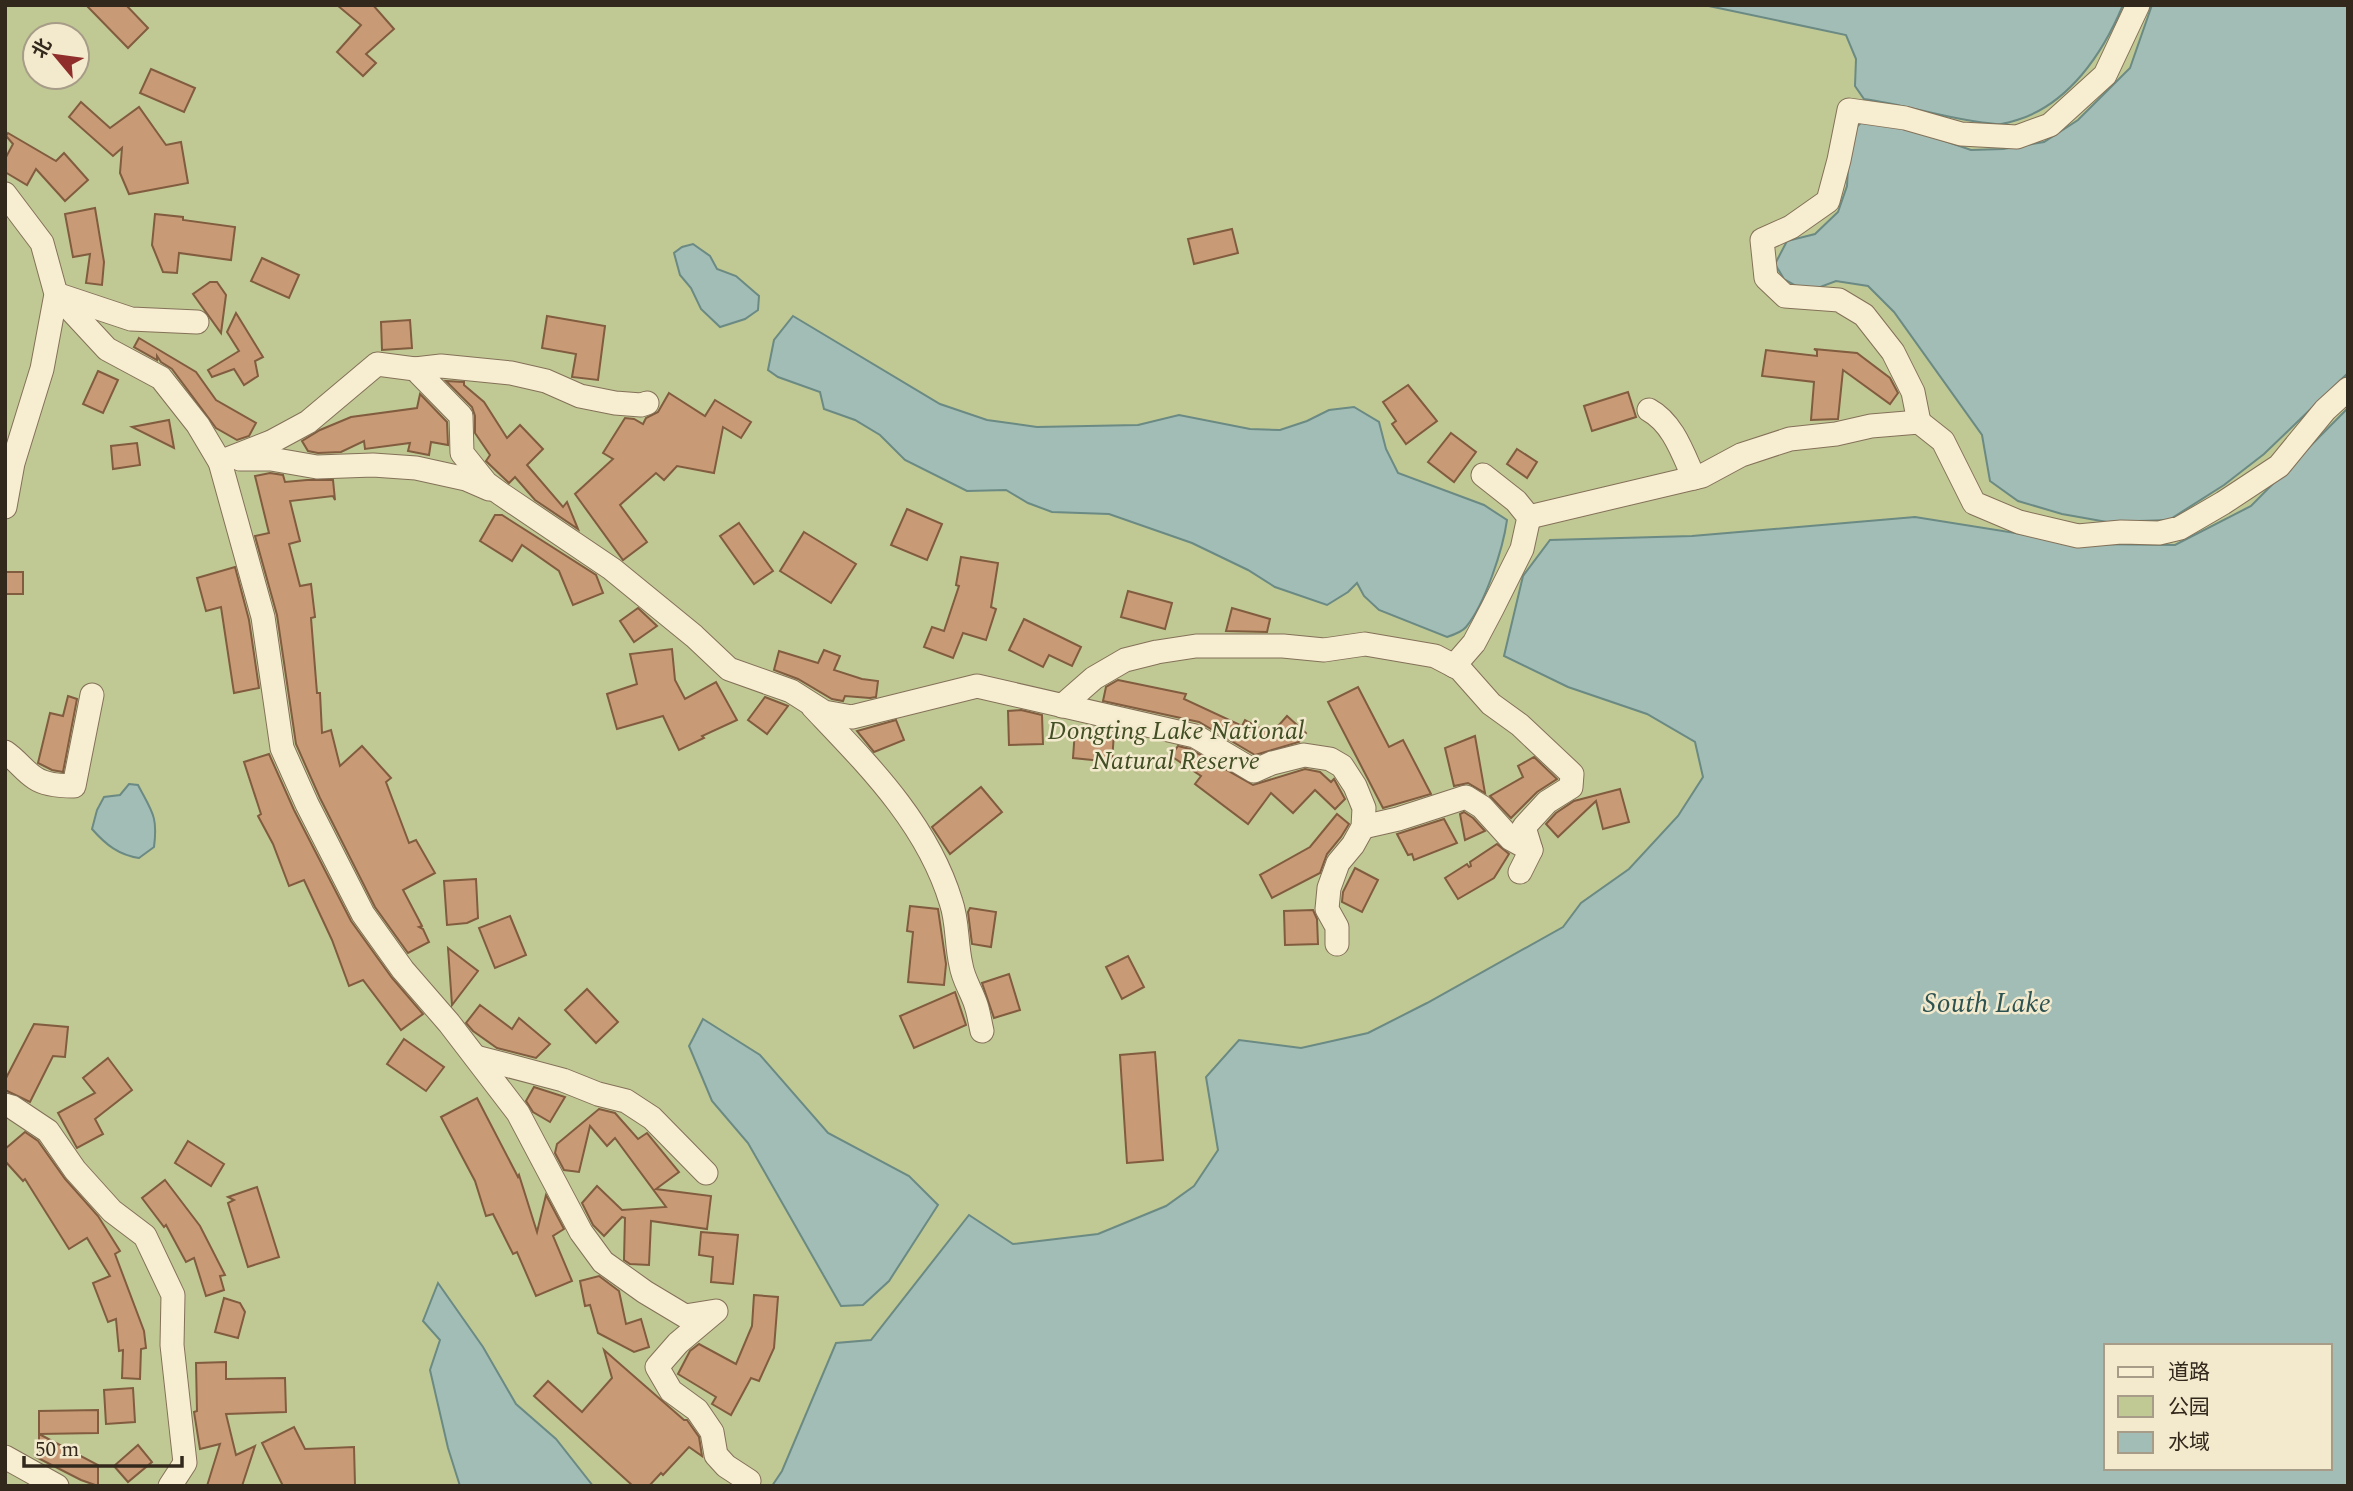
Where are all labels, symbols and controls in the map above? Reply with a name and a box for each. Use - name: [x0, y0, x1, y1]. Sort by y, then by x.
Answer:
- north arrow: [21, 21, 91, 91]
- text: 北: [25, 33, 60, 64]
- park label: Dongting Lake National Natural Reserve: [1047, 711, 1305, 781]
- water label: South Lake: [1923, 982, 2051, 1025]
- legend: [2104, 1344, 2332, 1470]
- text: 道路: [2168, 1357, 2210, 1389]
- text: 公园: [2168, 1392, 2210, 1424]
- scale bar: [24, 1424, 182, 1468]
- text: 水域: [2168, 1427, 2210, 1459]
- text: 50 m: [35, 1434, 79, 1466]

